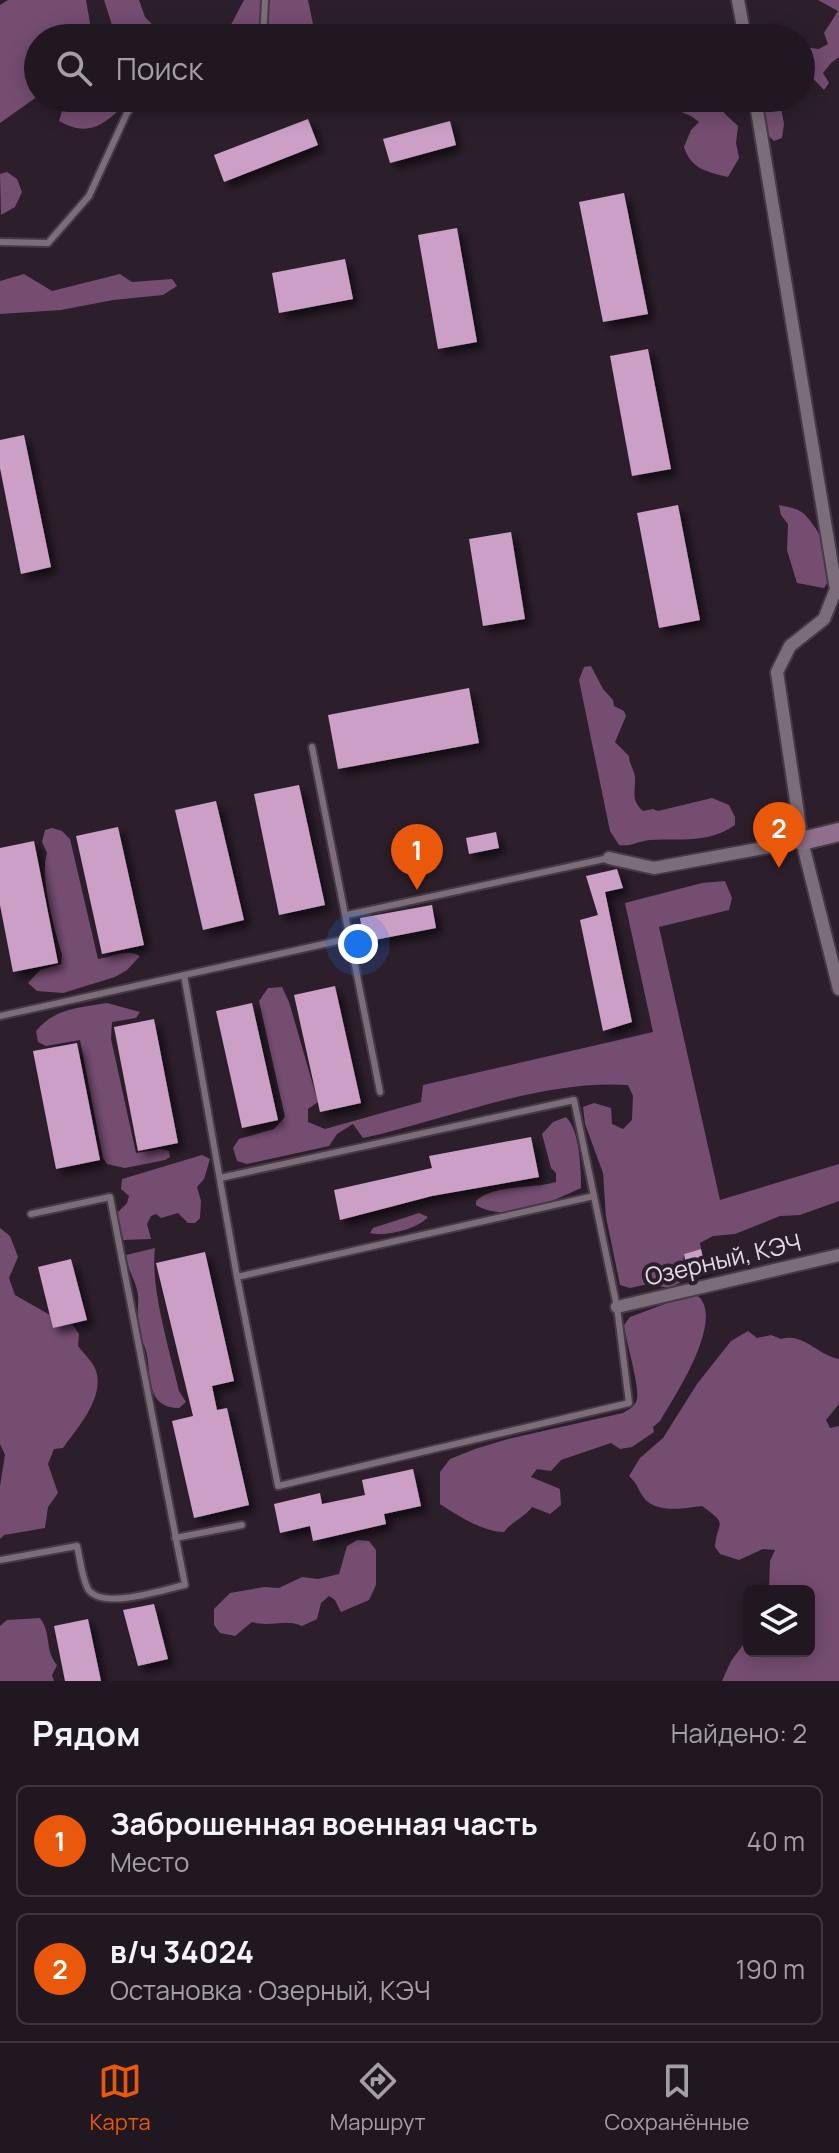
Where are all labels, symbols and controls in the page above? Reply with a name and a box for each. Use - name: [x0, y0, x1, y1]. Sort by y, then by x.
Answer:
- search box: [24, 24, 815, 112]
- icon: search: [52, 46, 96, 90]
- text: Поиск: [116, 48, 203, 89]
- pin: 2: [753, 802, 805, 868]
- pin: 1: [391, 824, 443, 890]
- your location: [338, 924, 378, 964]
- street label: Озерный, КЭЧ: [641, 1225, 804, 1293]
- map controls: [743, 1585, 815, 1657]
- button: layers: [743, 1585, 815, 1657]
- text: Рядом: [32, 1710, 141, 1756]
- text: Найдено: 2: [671, 1715, 807, 1751]
- text: Заброшенная военная часть: [110, 1803, 538, 1844]
- text: 1: [54, 1823, 66, 1859]
- text: 40 m: [747, 1823, 805, 1859]
- text: Место: [110, 1844, 189, 1880]
- text: в/ч 34024: [110, 1931, 254, 1972]
- text: 2: [52, 1951, 68, 1987]
- text: 190 m: [736, 1951, 805, 1987]
- text: Остановка · Озерный, КЭЧ: [110, 1972, 431, 2008]
- tab: Карта: [90, 2059, 151, 2137]
- tab: Маршрут: [330, 2059, 426, 2137]
- tab: Сохранённые: [605, 2059, 749, 2137]

